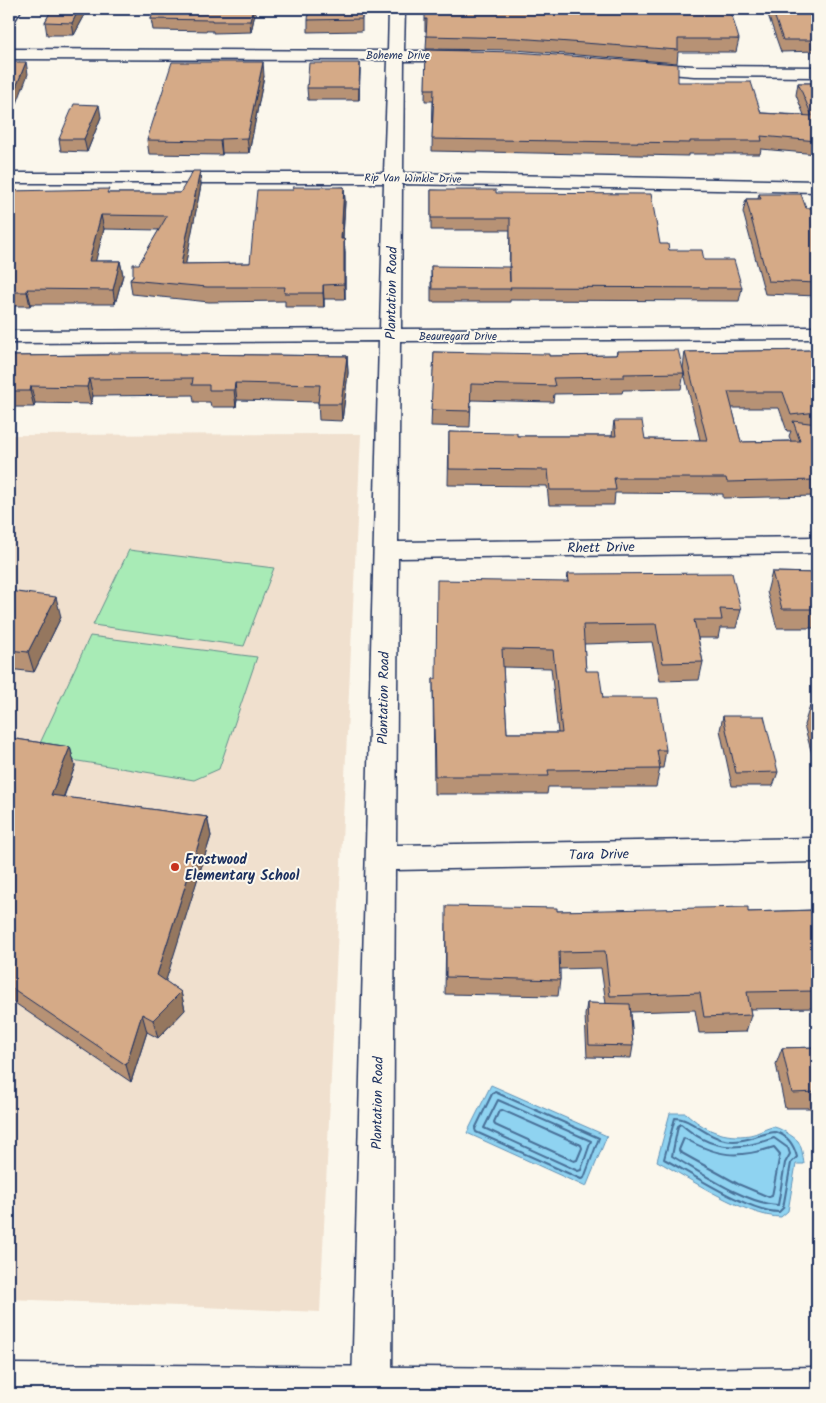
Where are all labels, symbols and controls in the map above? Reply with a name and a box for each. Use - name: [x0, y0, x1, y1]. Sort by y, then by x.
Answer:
- street label: Boheme Drive: [366, 47, 430, 65]
- street label: Rip Van Winkle Drive: [364, 169, 462, 189]
- street label: Plantation Road: [380, 245, 404, 340]
- street label: Beauregard Drive: [419, 328, 497, 346]
- street label: Rhett Drive: [567, 536, 636, 560]
- street label: Plantation Road: [372, 650, 396, 745]
- street label: Tara Drive: [569, 843, 630, 867]
- place label: Frostwood Elementary School: [185, 849, 300, 887]
- marker: Frostwood Elementary School: [169, 861, 181, 873]
- street label: Plantation Road: [366, 1055, 390, 1150]

